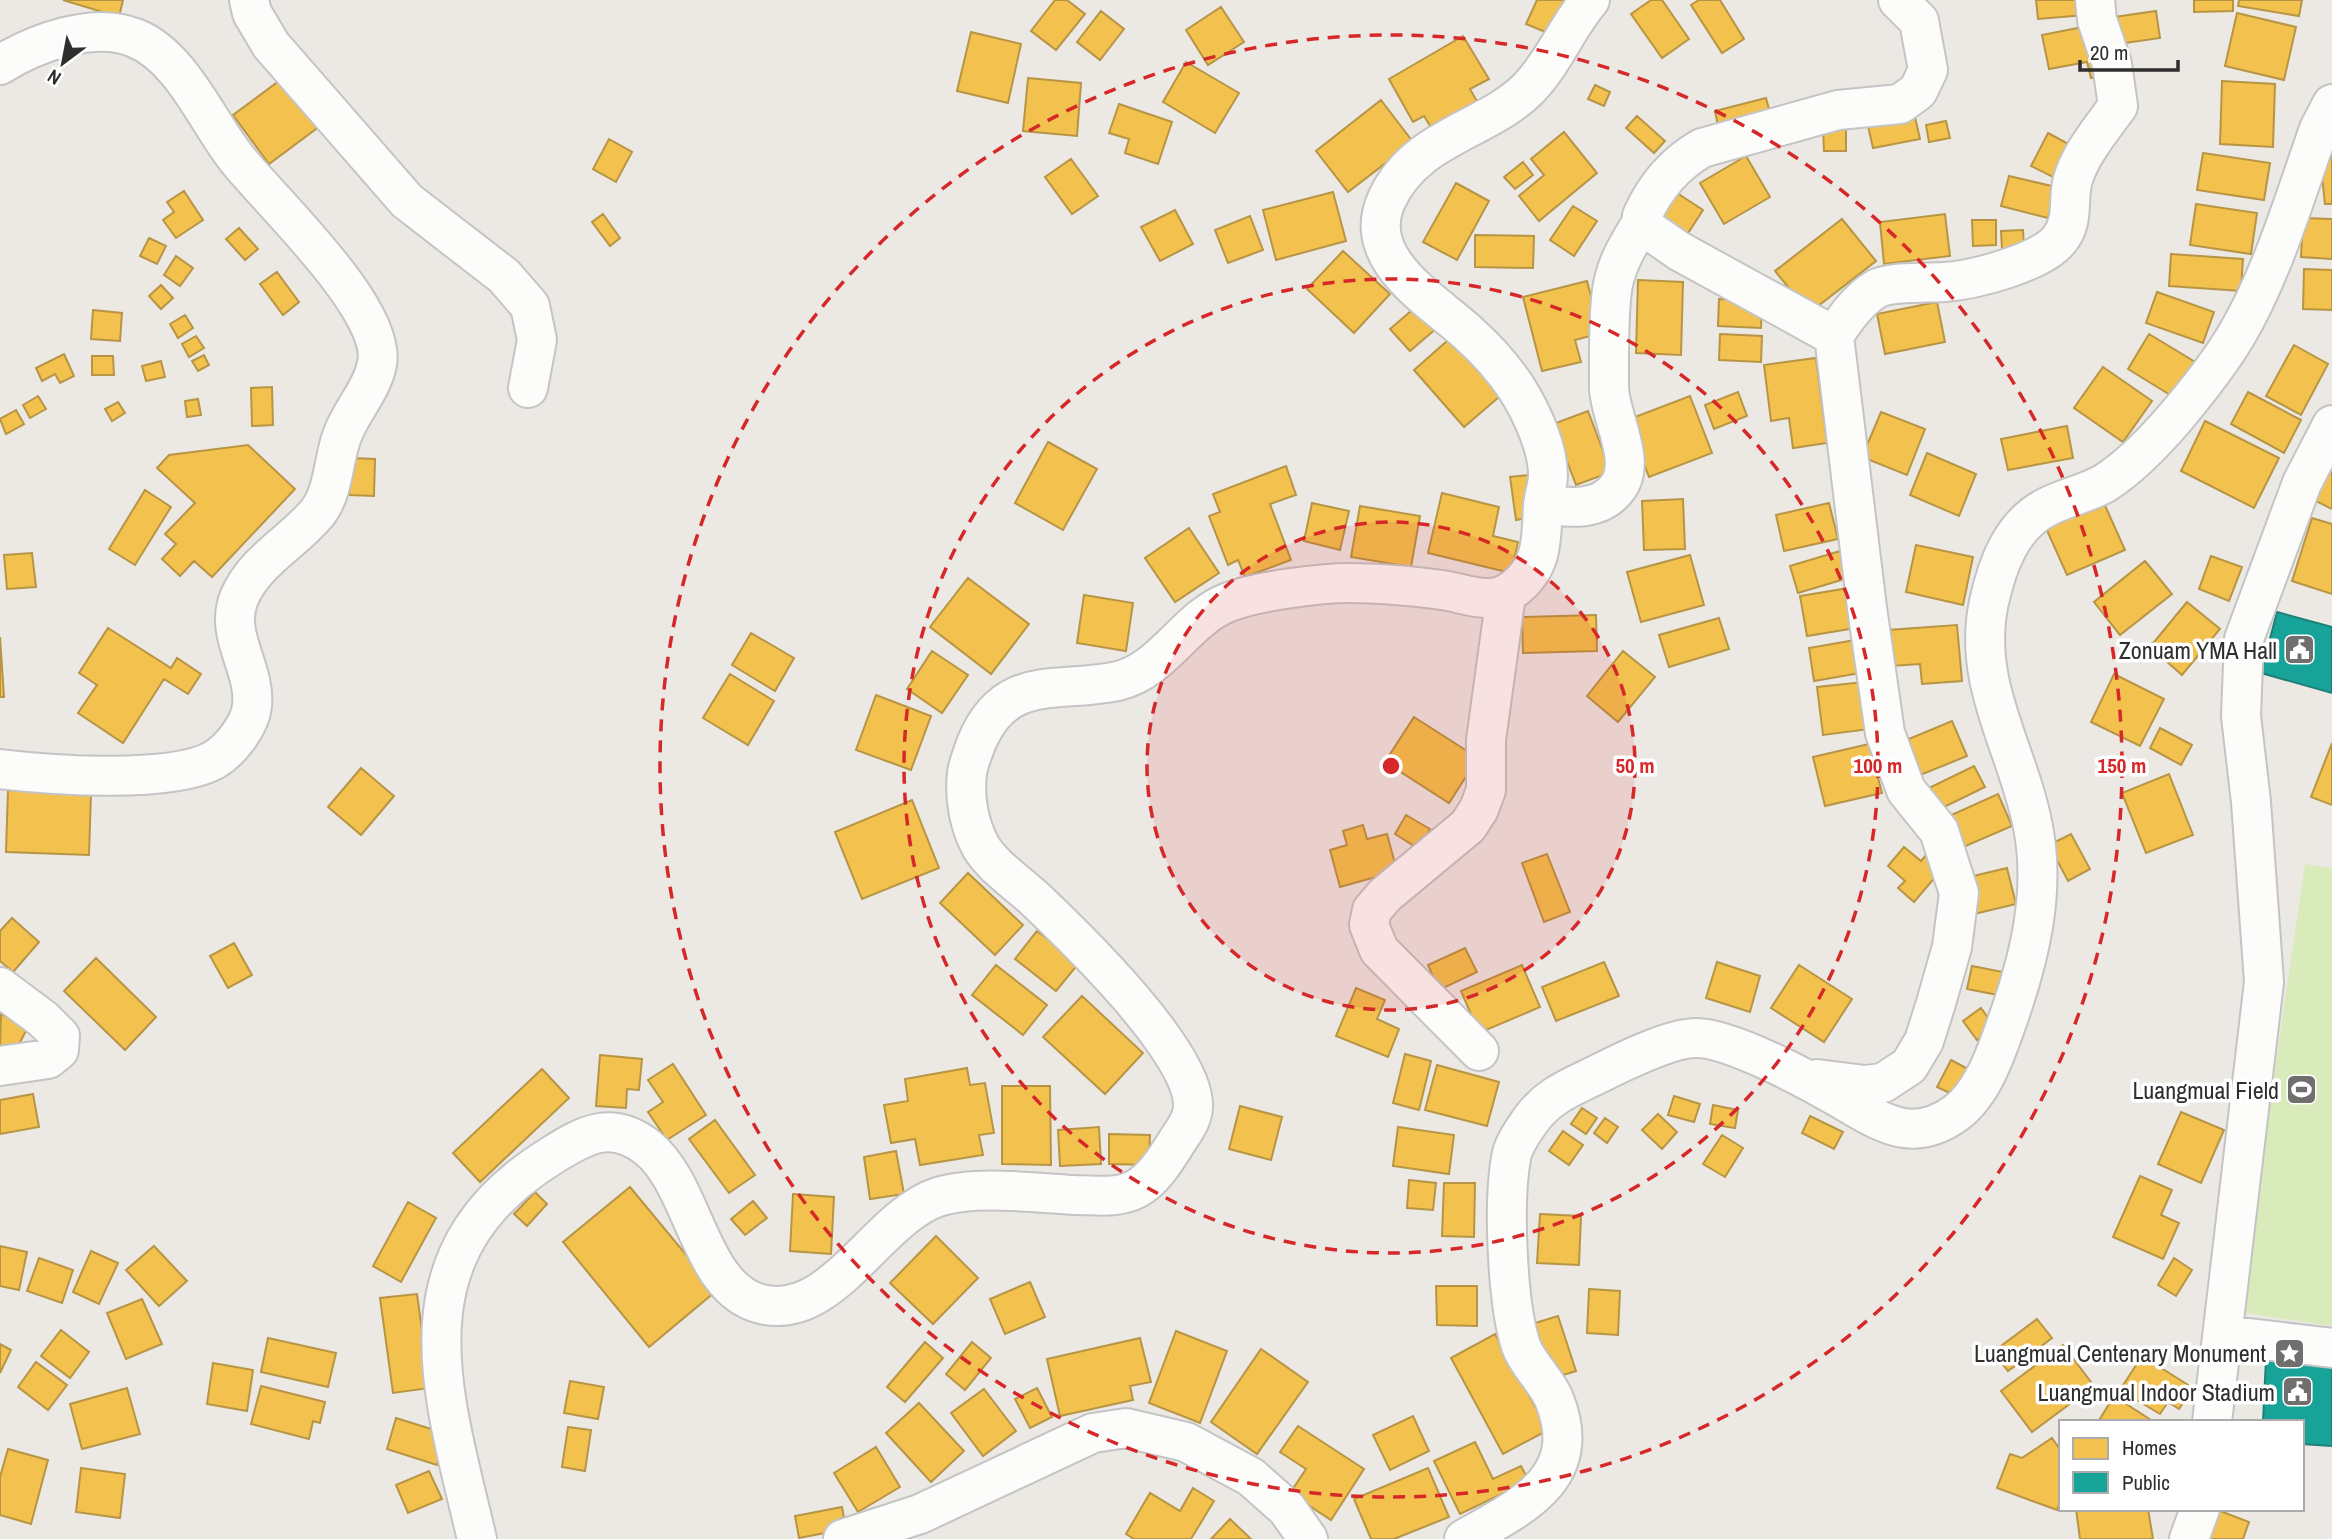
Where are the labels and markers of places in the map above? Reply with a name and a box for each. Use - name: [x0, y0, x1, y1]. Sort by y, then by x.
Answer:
- public building icon: Zonuam YMA Hall: [2283, 633, 2317, 667]
- place label: Zonuam YMA Hall: [2119, 634, 2277, 666]
- centre of rings: [1379, 754, 1403, 778]
- sports icon: Luangmual Field: [2285, 1073, 2319, 1107]
- place label: Luangmual Field: [2132, 1074, 2279, 1106]
- place icon: Luangmual Centenary Monument: [2272, 1336, 2306, 1370]
- place label: Luangmual Centenary Monument: [1974, 1337, 2267, 1369]
- public building icon: Luangmual Indoor Stadium: [2281, 1375, 2315, 1409]
- place label: Luangmual Indoor Stadium: [2038, 1376, 2275, 1408]

